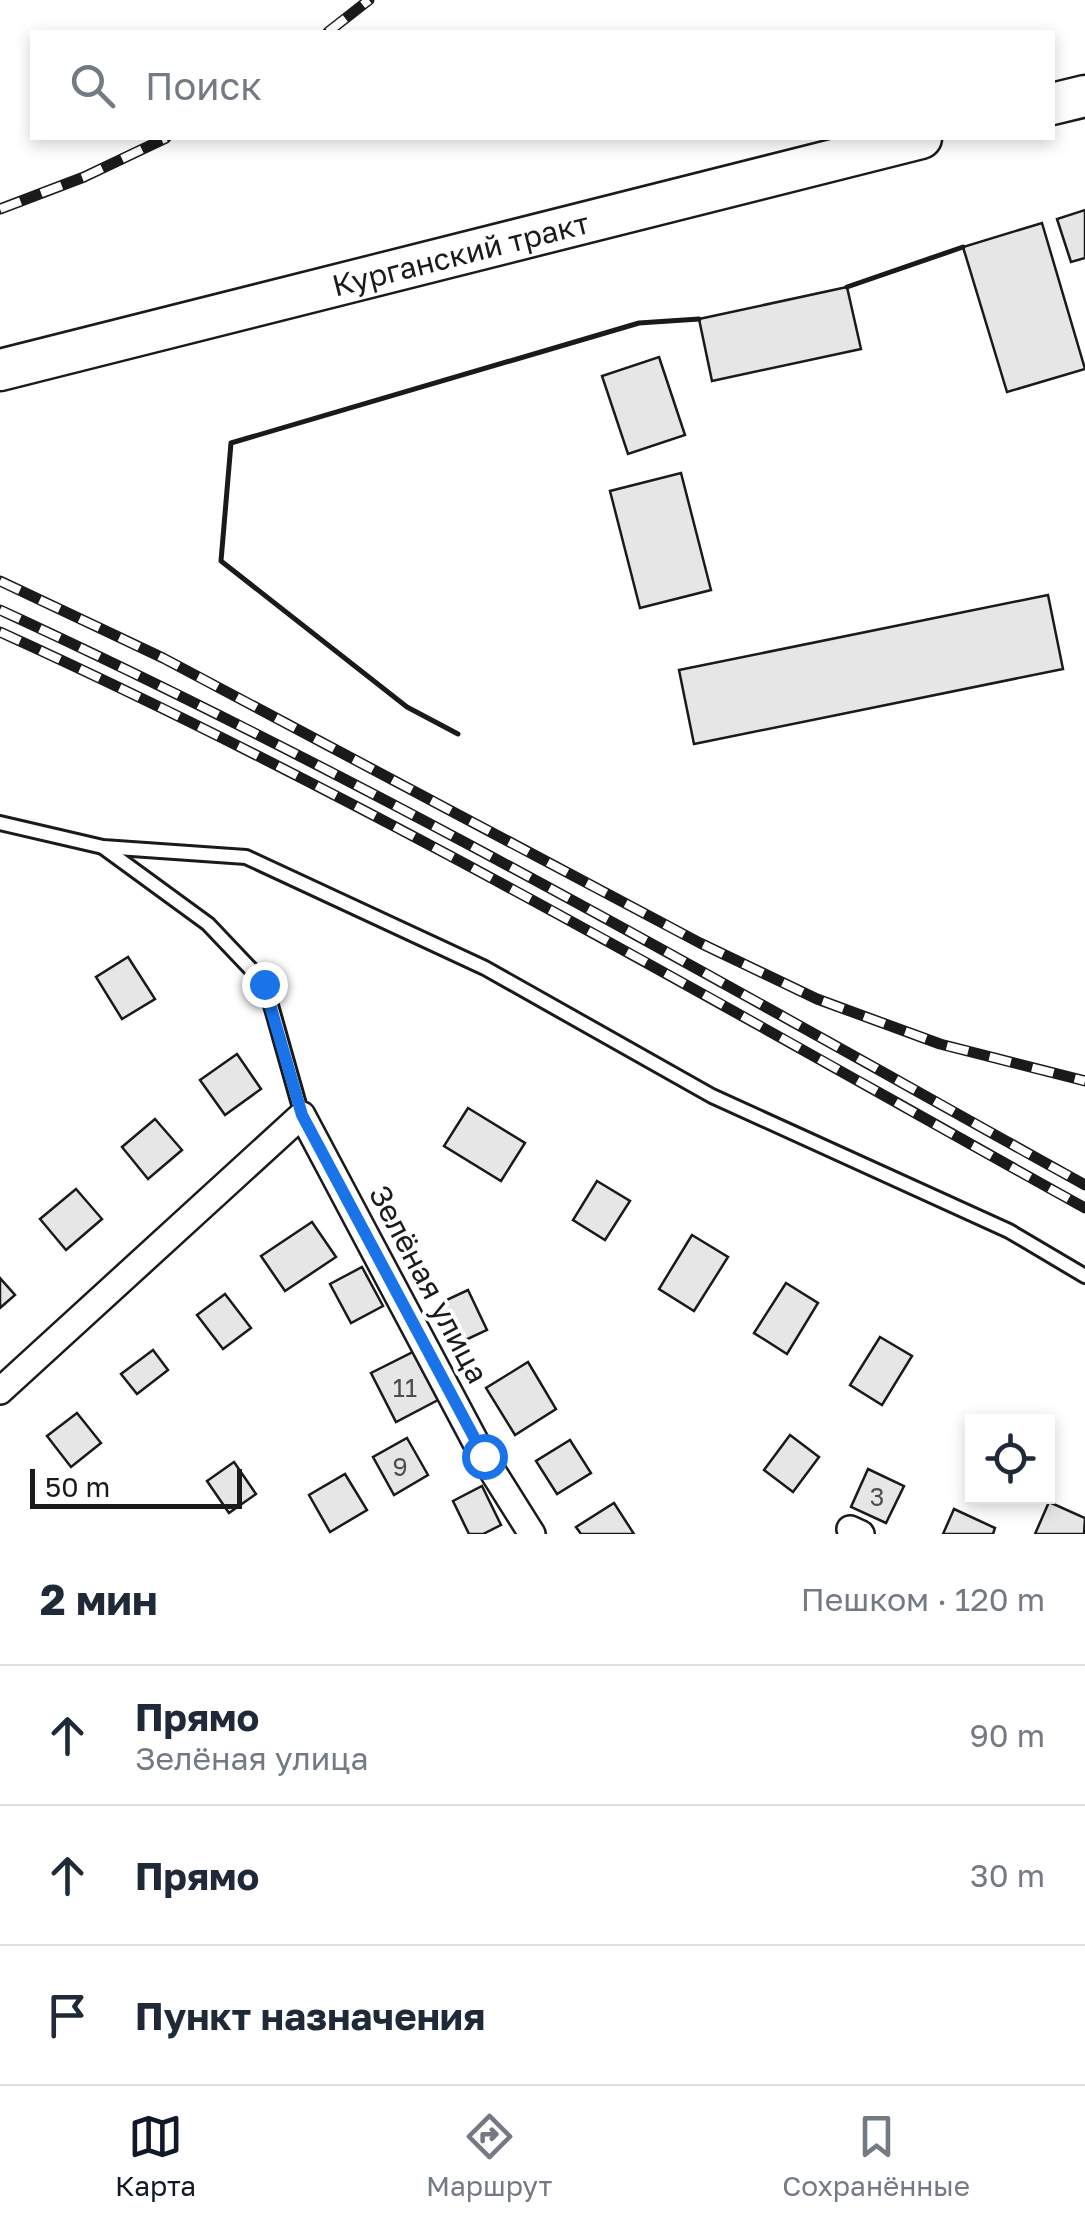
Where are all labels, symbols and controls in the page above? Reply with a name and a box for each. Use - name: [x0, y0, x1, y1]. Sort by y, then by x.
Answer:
- search box: [30, 30, 1055, 140]
- icon: search: [65, 58, 120, 113]
- text: Поиск: [145, 63, 262, 108]
- street label: Курганский тракт: [329, 204, 593, 304]
- route end: [242, 962, 288, 1008]
- street label: Зелёная улица: [362, 1179, 496, 1389]
- house number: 11: [393, 1372, 417, 1403]
- map controls: [965, 1414, 1055, 1504]
- button: locate: [965, 1414, 1055, 1504]
- route start: [462, 1434, 508, 1480]
- house number: 9: [392, 1451, 408, 1482]
- scale bar: [30, 1464, 242, 1508]
- text: 50 m: [45, 1470, 110, 1503]
- house number: 3: [870, 1481, 884, 1512]
- text: 2 мин: [40, 1574, 158, 1624]
- text: Пешком · 120 m: [801, 1580, 1045, 1618]
- text: Прямо: [135, 1694, 259, 1739]
- icon: ahead: [40, 1708, 95, 1763]
- text: 90 m: [969, 1716, 1045, 1754]
- text: Зелёная улица: [135, 1739, 369, 1777]
- icon: ahead: [40, 1848, 95, 1903]
- text: Прямо: [135, 1853, 259, 1898]
- text: 30 m: [970, 1856, 1045, 1894]
- icon: arrive: [40, 1988, 95, 2043]
- text: Пункт назначения: [135, 1993, 485, 2038]
- tab: Карта: [115, 2109, 196, 2202]
- tab: Маршрут: [426, 2109, 552, 2202]
- tab: Сохранённые: [782, 2109, 970, 2202]

